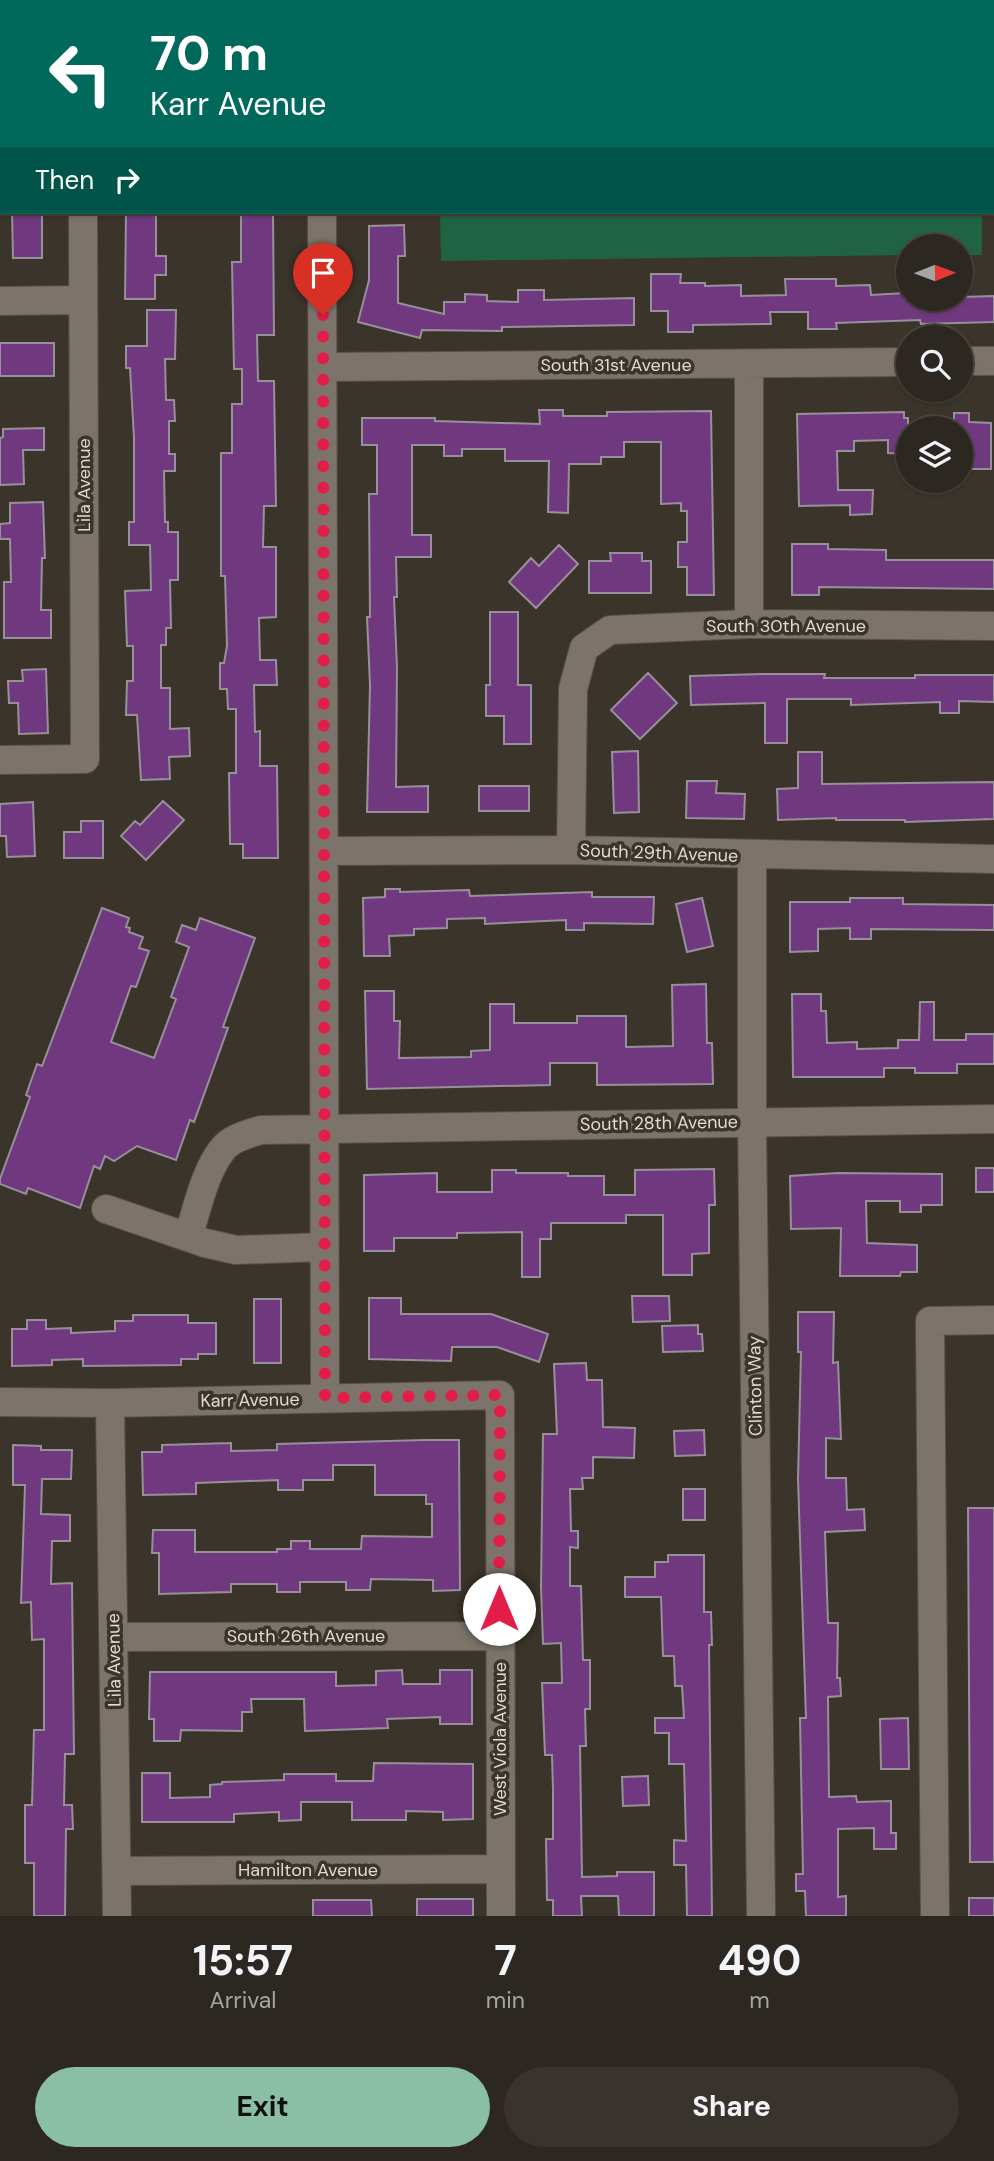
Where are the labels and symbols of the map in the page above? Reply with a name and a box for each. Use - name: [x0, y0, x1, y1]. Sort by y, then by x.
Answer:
- north arrow: [896, 234, 973, 312]
- pin: [293, 243, 353, 315]
- street label: South 31st Avenue: [540, 353, 692, 377]
- street label: Lila Avenue: [72, 438, 96, 532]
- street label: South 30th Avenue: [706, 614, 866, 638]
- street label: South 29th Avenue: [579, 838, 739, 868]
- street label: South 28th Avenue: [580, 1110, 738, 1136]
- street label: Clinton Way: [742, 1336, 768, 1436]
- street label: Karr Avenue: [200, 1387, 300, 1413]
- position arrow: [462, 1572, 536, 1646]
- street label: Lila Avenue: [101, 1613, 127, 1707]
- street label: South 26th Avenue: [227, 1624, 385, 1648]
- street label: West Viola Avenue: [488, 1662, 512, 1816]
- street label: Hamilton Avenue: [238, 1858, 378, 1882]

